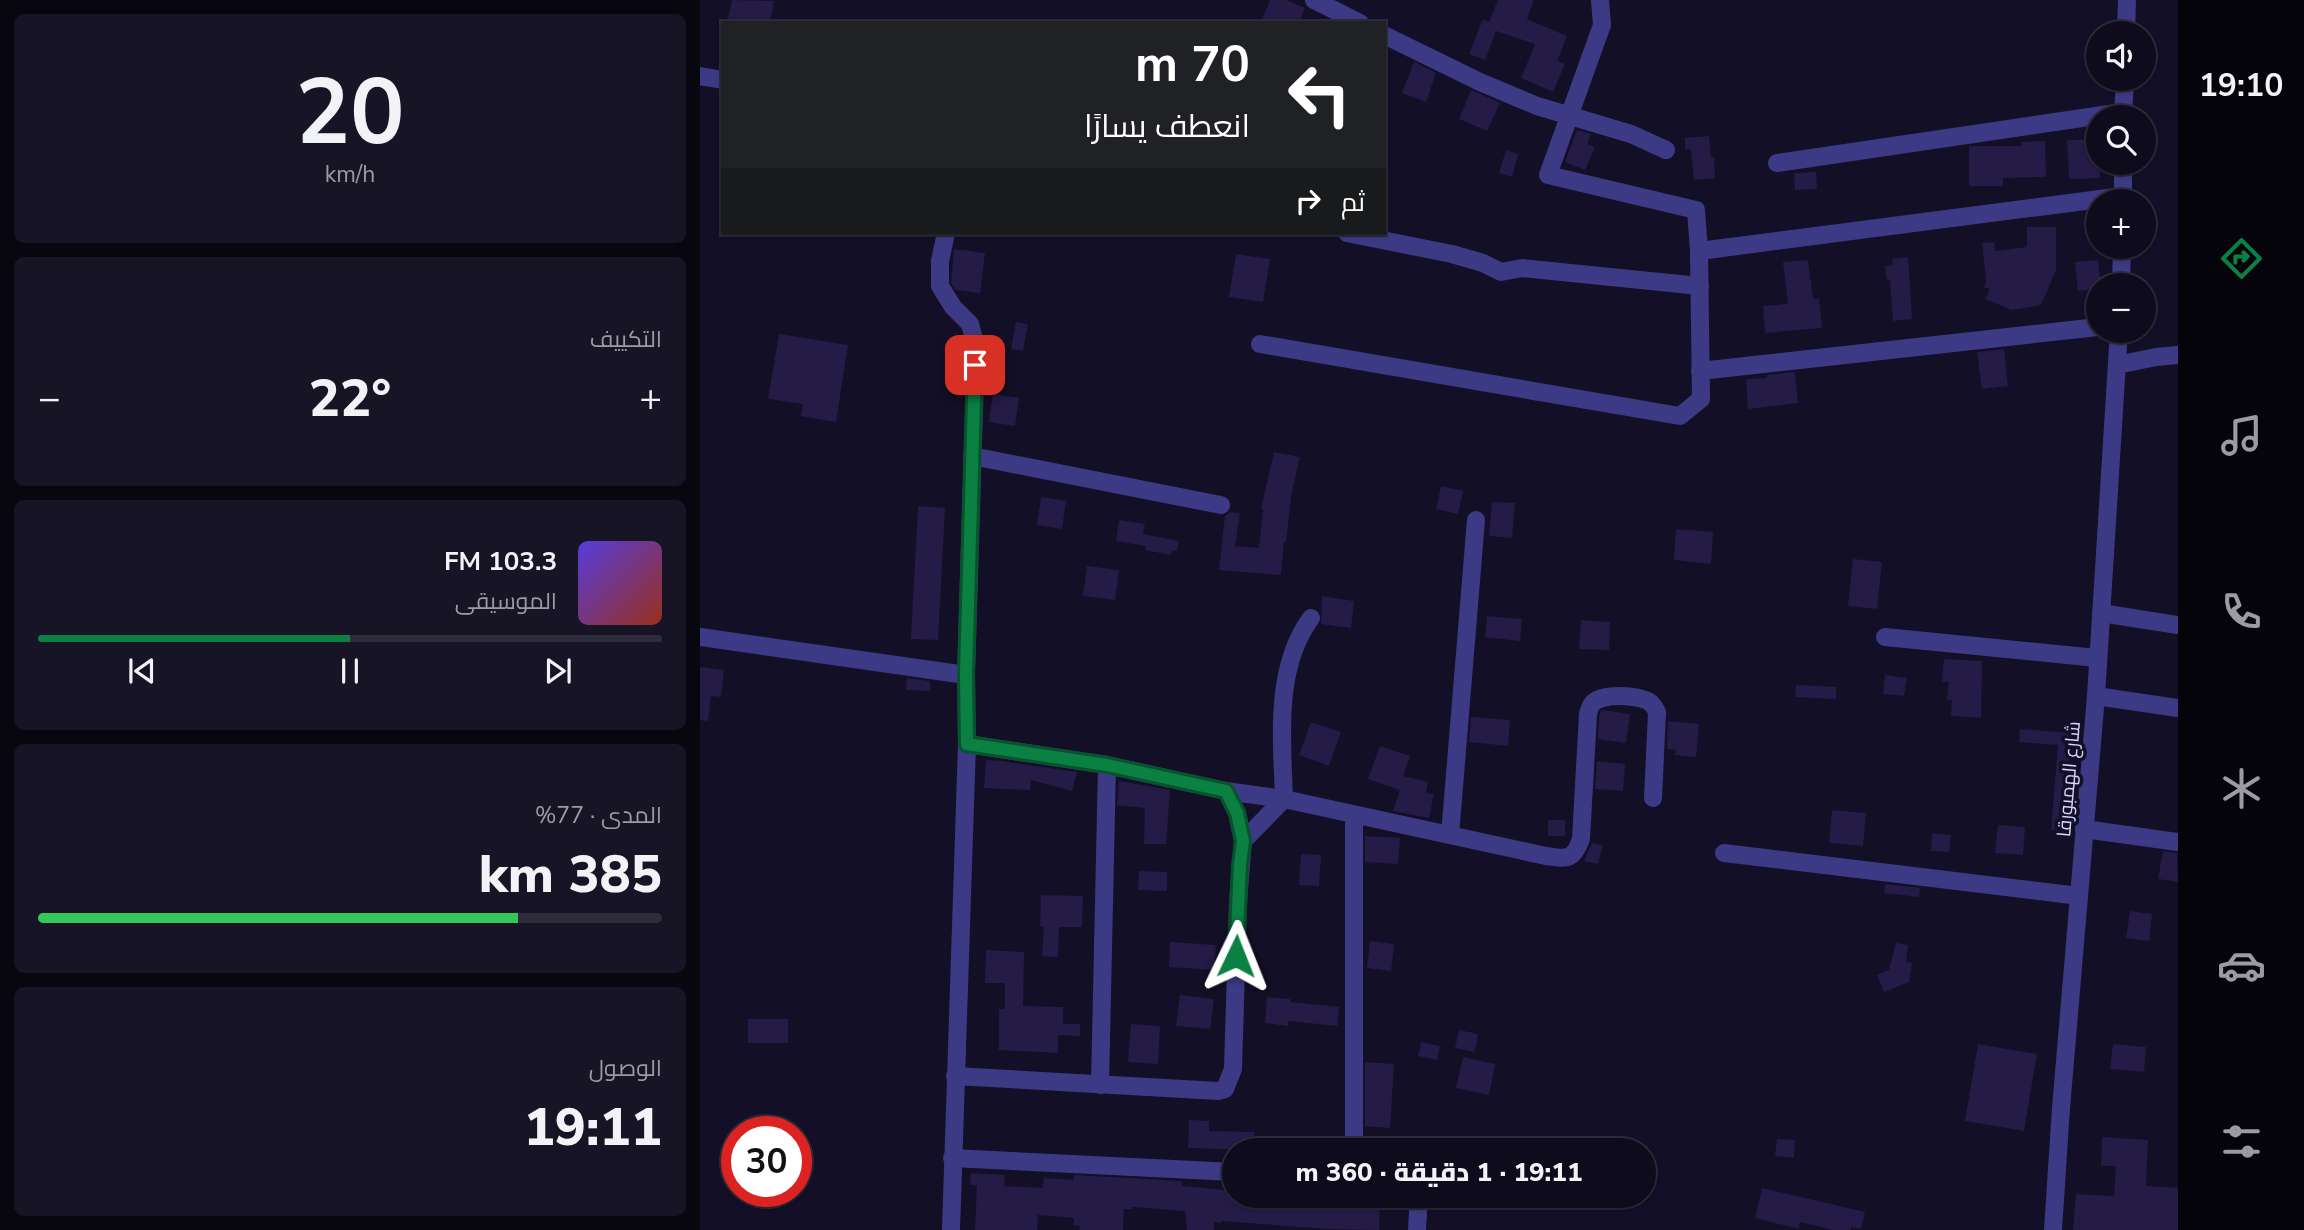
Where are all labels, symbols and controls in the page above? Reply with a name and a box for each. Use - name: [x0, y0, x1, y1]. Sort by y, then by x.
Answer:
- map controls: [2086, 21, 2156, 343]
- button: sound: [2086, 21, 2156, 91]
- text: 70 m: [1135, 31, 1250, 98]
- icon: left: [1274, 49, 1365, 140]
- text: 20: [295, 51, 405, 175]
- text: 19:10: [2199, 64, 2283, 107]
- text: انعطف يسارًا: [1084, 105, 1250, 148]
- button: search: [2086, 105, 2156, 175]
- text: km/h: [325, 159, 375, 190]
- icon: right: [1289, 182, 1327, 220]
- text: ثم: [1341, 185, 1365, 220]
- button: +: [2086, 189, 2156, 259]
- icon: directions: [2217, 234, 2266, 283]
- button: −: [2086, 273, 2156, 343]
- text: التكييف: [590, 324, 662, 355]
- pin: [945, 335, 1005, 395]
- icon: arrive: [956, 346, 994, 384]
- text: 22°: [309, 363, 391, 434]
- text: −: [38, 373, 61, 424]
- text: +: [639, 373, 662, 424]
- icon: music: [2217, 411, 2266, 460]
- text: 103.3 FM: [444, 544, 557, 579]
- text: الموسيقى: [455, 586, 557, 617]
- icon: phone: [2217, 587, 2266, 636]
- icon: previous: [123, 652, 161, 690]
- icon: pause: [331, 652, 369, 690]
- icon: next: [539, 652, 577, 690]
- street label: شارع الهمبورقا: [2051, 720, 2087, 838]
- icon: climate: [2217, 764, 2266, 813]
- text: المدى · 77%: [535, 800, 662, 831]
- text: 385 km: [479, 839, 662, 910]
- position arrow: [1199, 919, 1273, 993]
- icon: car: [2217, 941, 2266, 990]
- text: الوصول: [589, 1053, 662, 1084]
- text: 19:11: [524, 1092, 662, 1163]
- speed limit sign: 30: [721, 1116, 812, 1207]
- icon: filters: [2217, 1117, 2266, 1166]
- text: 19:11 · 1 دقيقة · 360 m: [1295, 1155, 1583, 1190]

